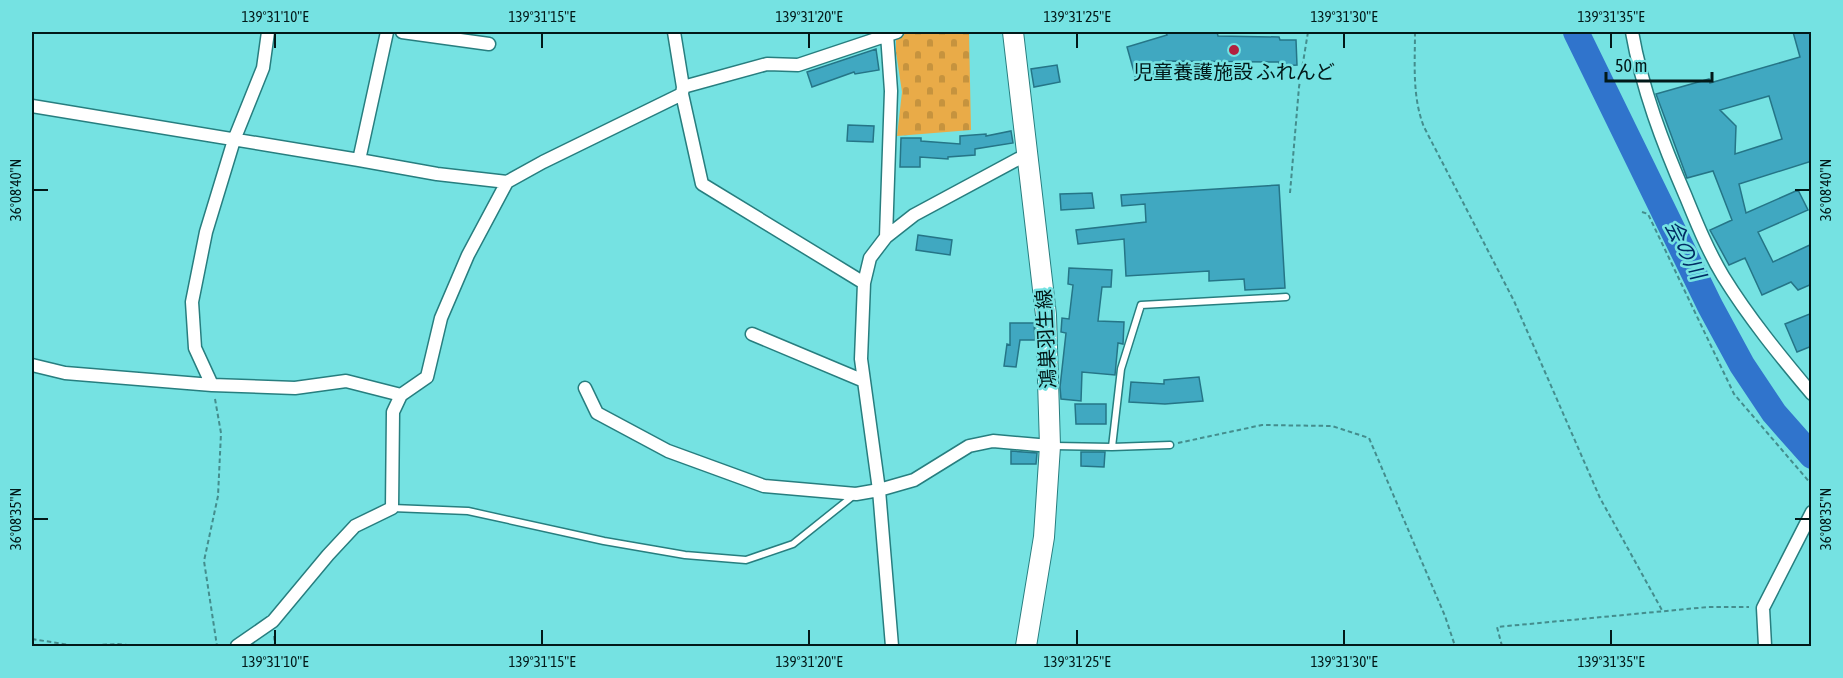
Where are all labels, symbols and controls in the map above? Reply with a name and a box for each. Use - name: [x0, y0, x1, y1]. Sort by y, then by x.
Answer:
- text: 139°31'10"E: [241, 8, 309, 25]
- text: 139°31'15"E: [508, 8, 576, 25]
- text: 139°31'20"E: [775, 8, 843, 25]
- text: 139°31'25"E: [1043, 8, 1111, 25]
- text: 139°31'30"E: [1310, 8, 1378, 25]
- text: 139°31'35"E: [1577, 8, 1645, 25]
- marker: 児童養護施設 ふれんど: [1227, 43, 1241, 57]
- scale bar: [1606, 45, 1712, 83]
- text: 50 m: [1615, 55, 1647, 76]
- place label: 児童養護施設 ふれんど: [1133, 60, 1335, 83]
- text: 36°08'40"N: [7, 159, 24, 221]
- text: 36°08'40"N: [1817, 159, 1834, 221]
- water label: 会の川: [1661, 216, 1712, 285]
- street label: 鴻巣羽生線: [1031, 288, 1060, 390]
- text: 36°08'35"N: [7, 488, 24, 550]
- text: 36°08'35"N: [1817, 488, 1834, 550]
- text: 139°31'10"E: [241, 653, 309, 670]
- text: 139°31'15"E: [508, 653, 576, 670]
- text: 139°31'20"E: [775, 653, 843, 670]
- text: 139°31'25"E: [1043, 653, 1111, 670]
- text: 139°31'30"E: [1310, 653, 1378, 670]
- text: 139°31'35"E: [1577, 653, 1645, 670]

